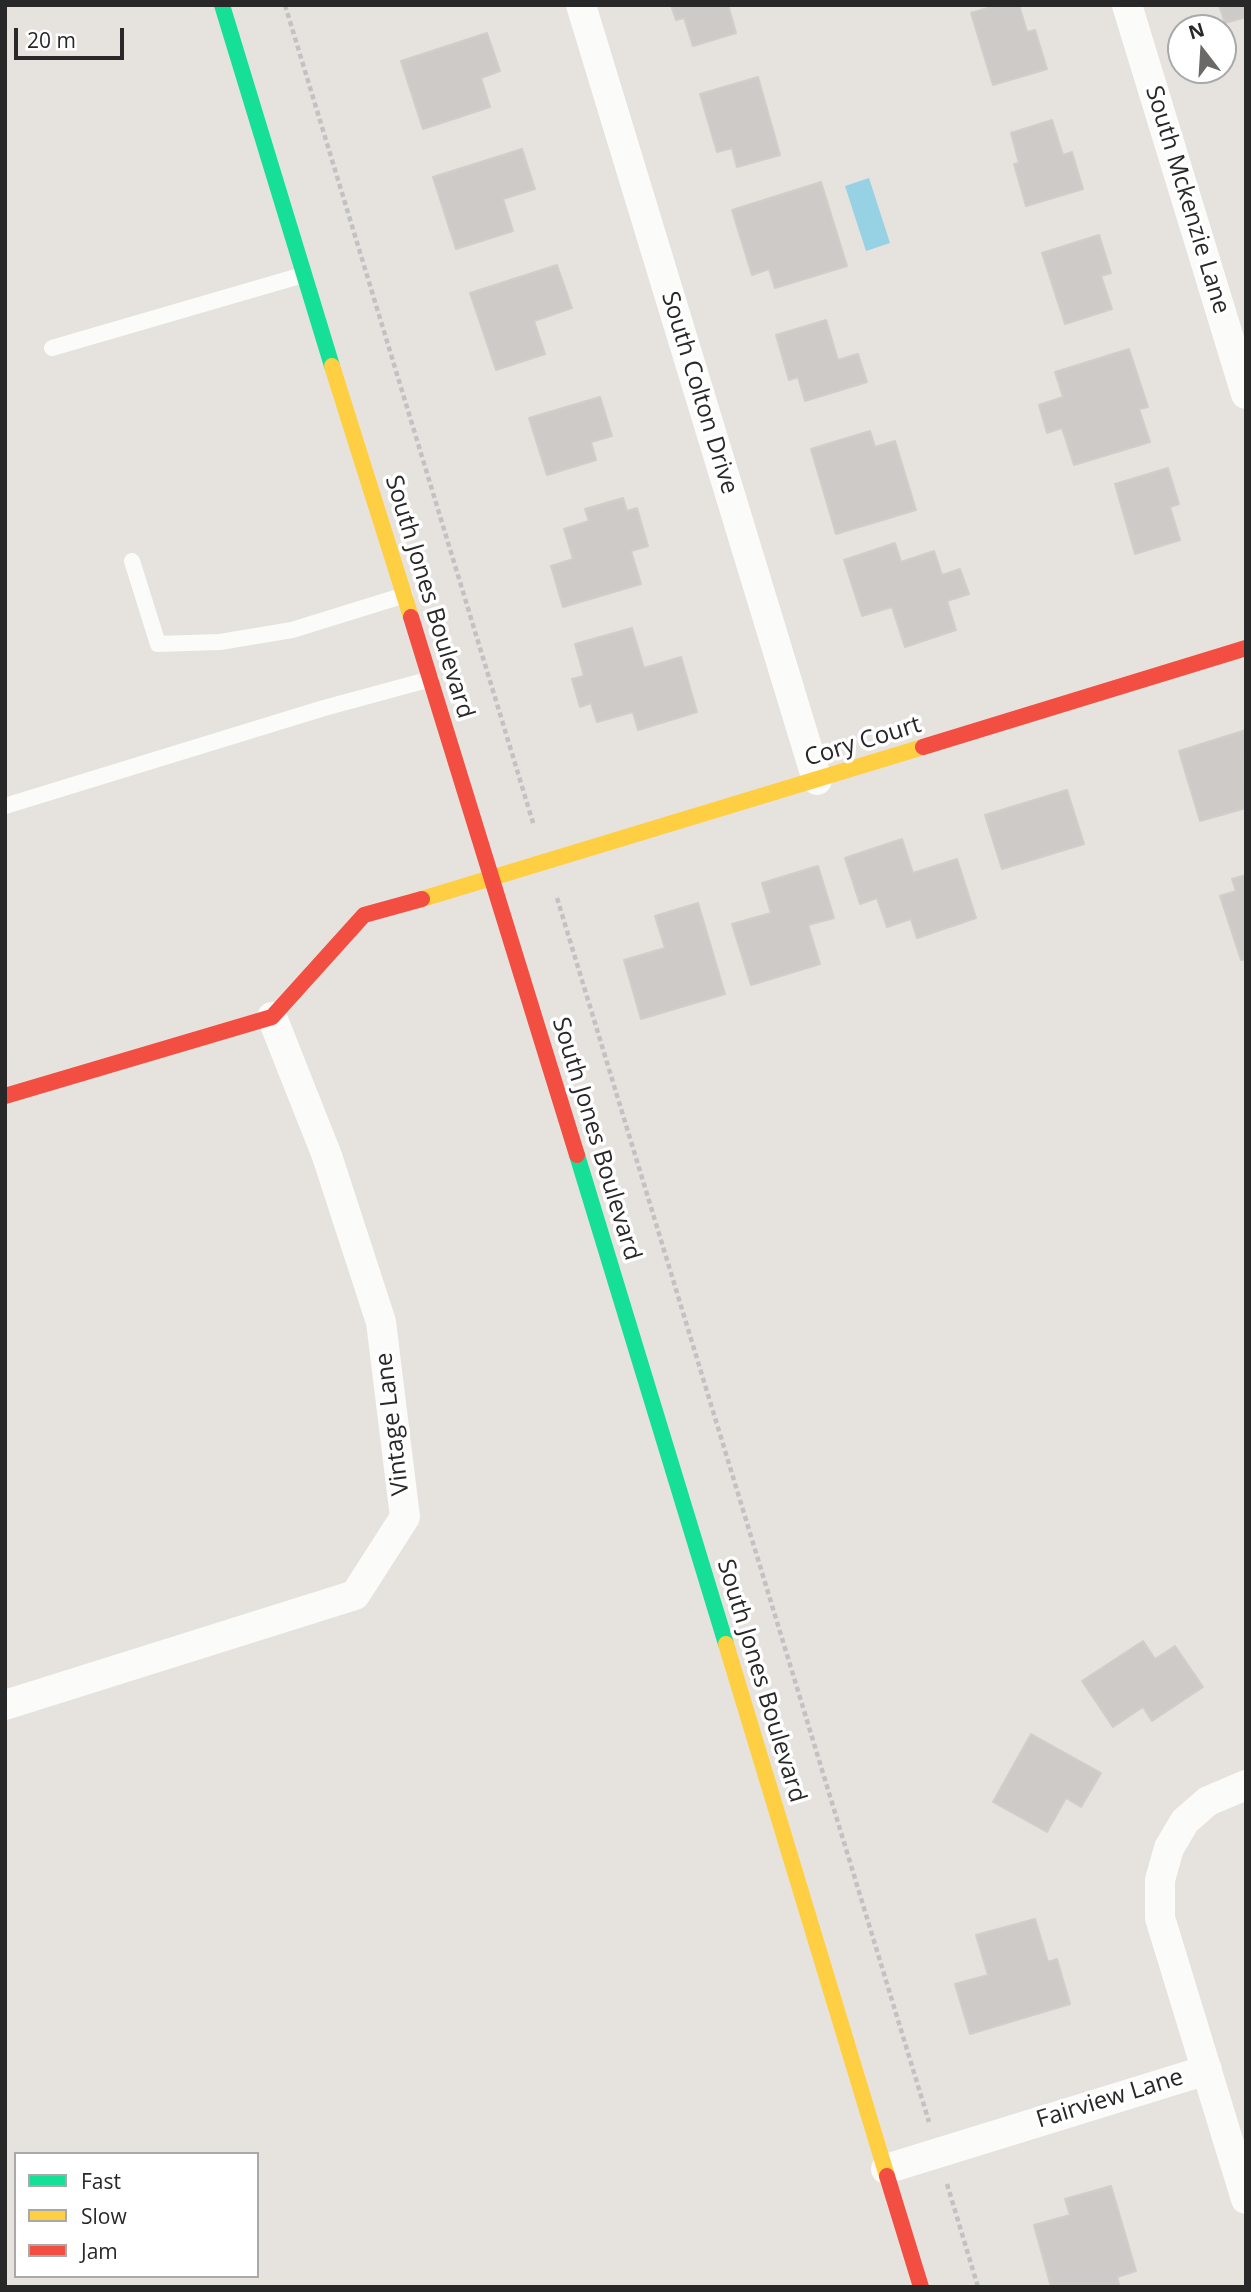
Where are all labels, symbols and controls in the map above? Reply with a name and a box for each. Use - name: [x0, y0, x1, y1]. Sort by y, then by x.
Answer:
- scale bar: [18, 14, 128, 58]
- north arrow: [1167, 14, 1237, 84]
- text: N: [1185, 16, 1208, 46]
- text: 20 m: [27, 26, 76, 54]
- street label: South Mckenzie Lane: [1139, 83, 1235, 317]
- street label: South Colton Drive: [655, 288, 743, 498]
- street label: South Jones Boulevard: [378, 472, 480, 722]
- street label: Cory Court: [801, 711, 925, 773]
- street label: South Jones Boulevard: [545, 1014, 647, 1264]
- street label: Vintage Lane: [370, 1351, 416, 1497]
- street label: South Jones Boulevard: [710, 1556, 812, 1806]
- street label: Fairview Lane: [1033, 2063, 1187, 2135]
- legend: [14, 2152, 259, 2278]
- text: Fast: [81, 2167, 121, 2195]
- text: Slow: [81, 2202, 127, 2230]
- text: Jam: [81, 2237, 118, 2265]

